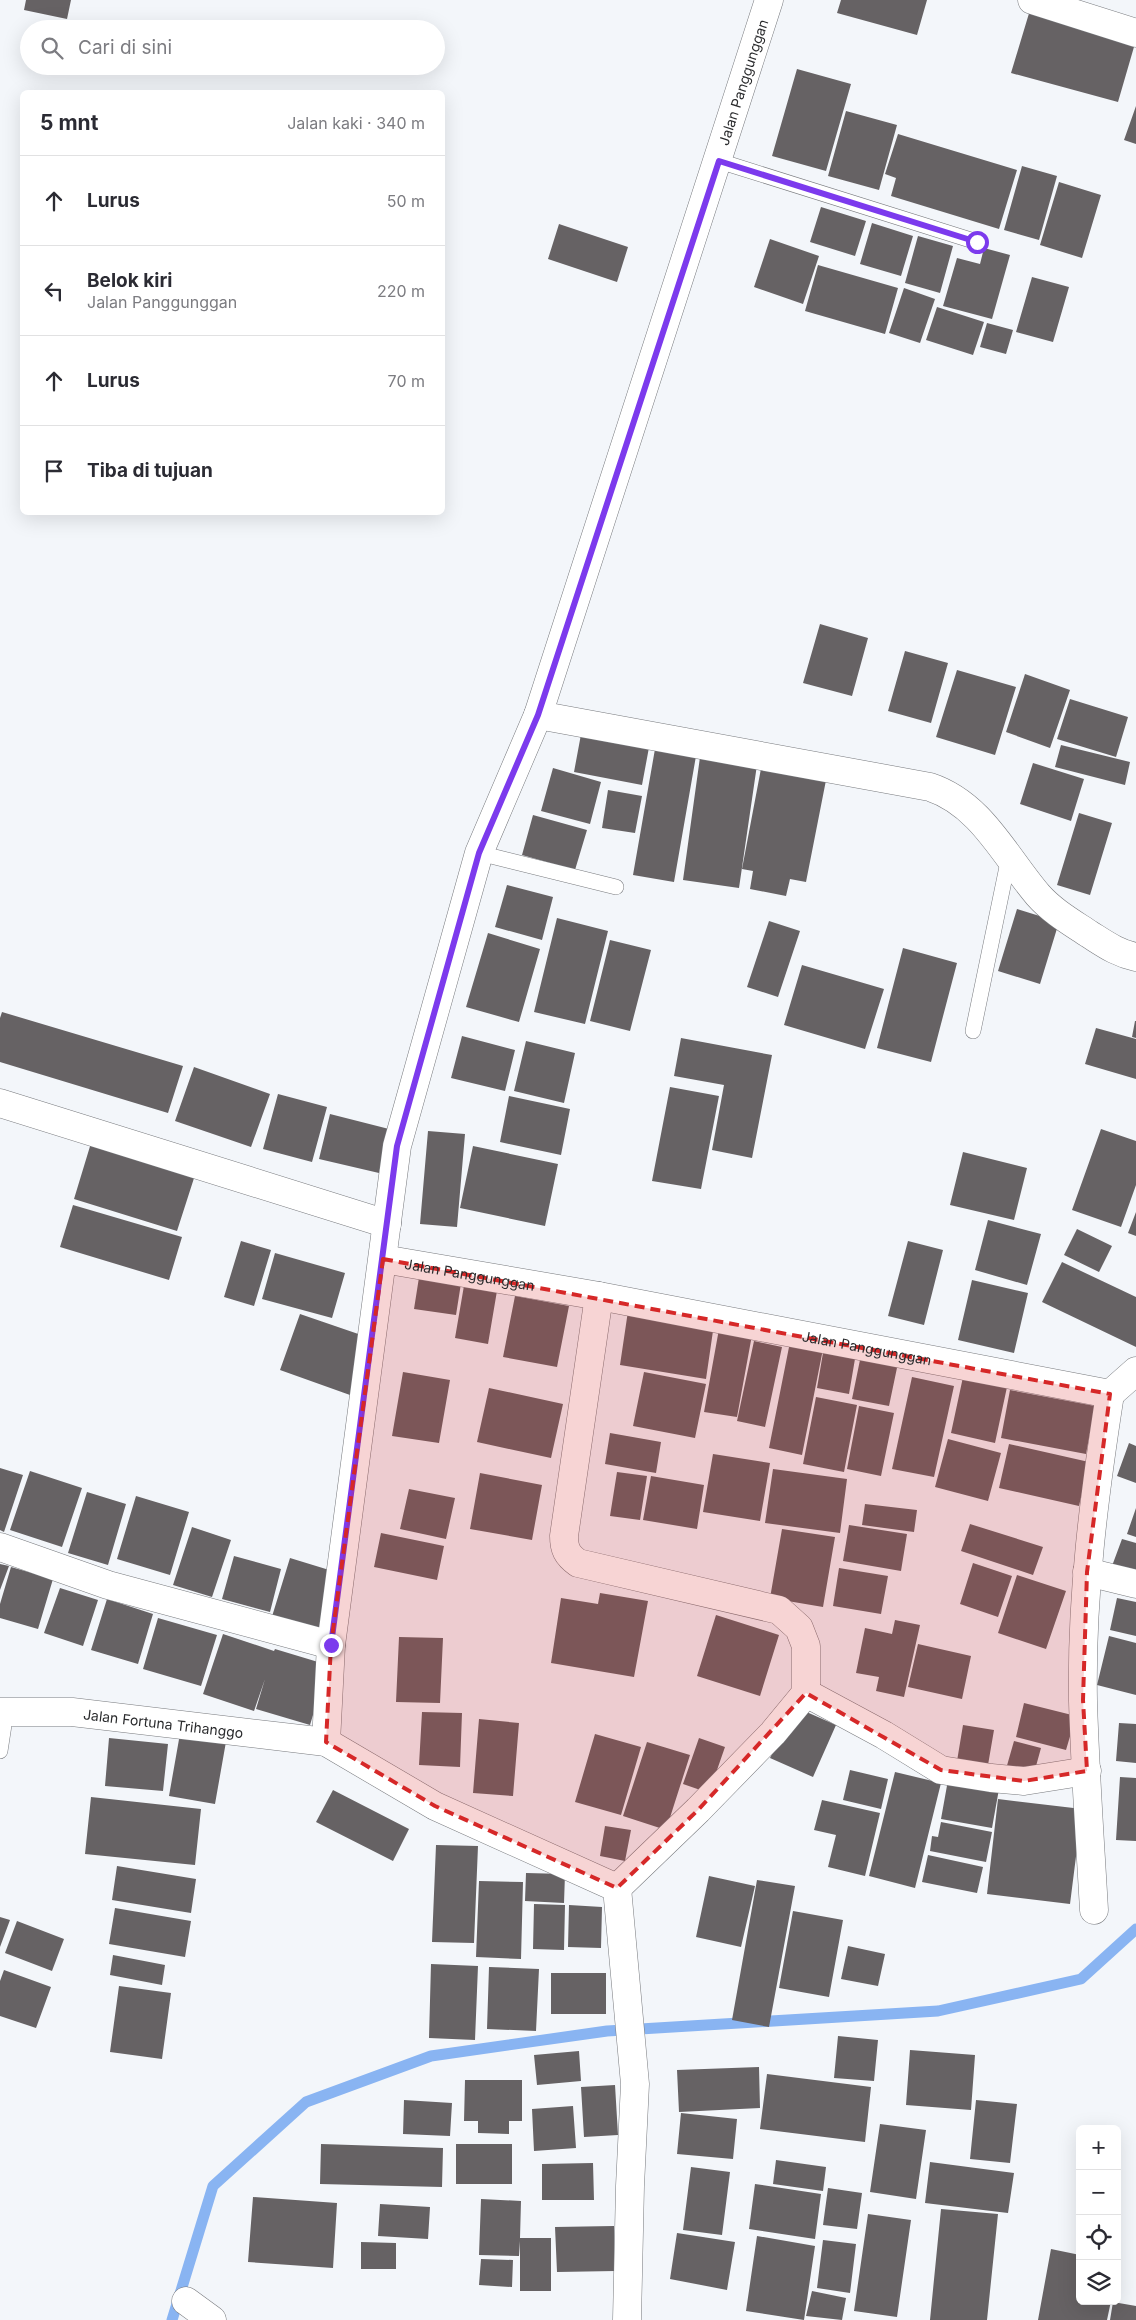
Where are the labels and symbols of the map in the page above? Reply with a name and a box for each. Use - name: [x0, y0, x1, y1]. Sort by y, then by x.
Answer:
- street label: Jalan Panggunggan: [714, 17, 771, 147]
- route start: [966, 231, 989, 254]
- street label: Jalan Panggunggan: [403, 1254, 536, 1293]
- street label: Jalan Panggunggan: [801, 1327, 933, 1368]
- route end: [320, 1634, 343, 1657]
- street label: Jalan Fortuna Trihanggo: [82, 1705, 244, 1741]

